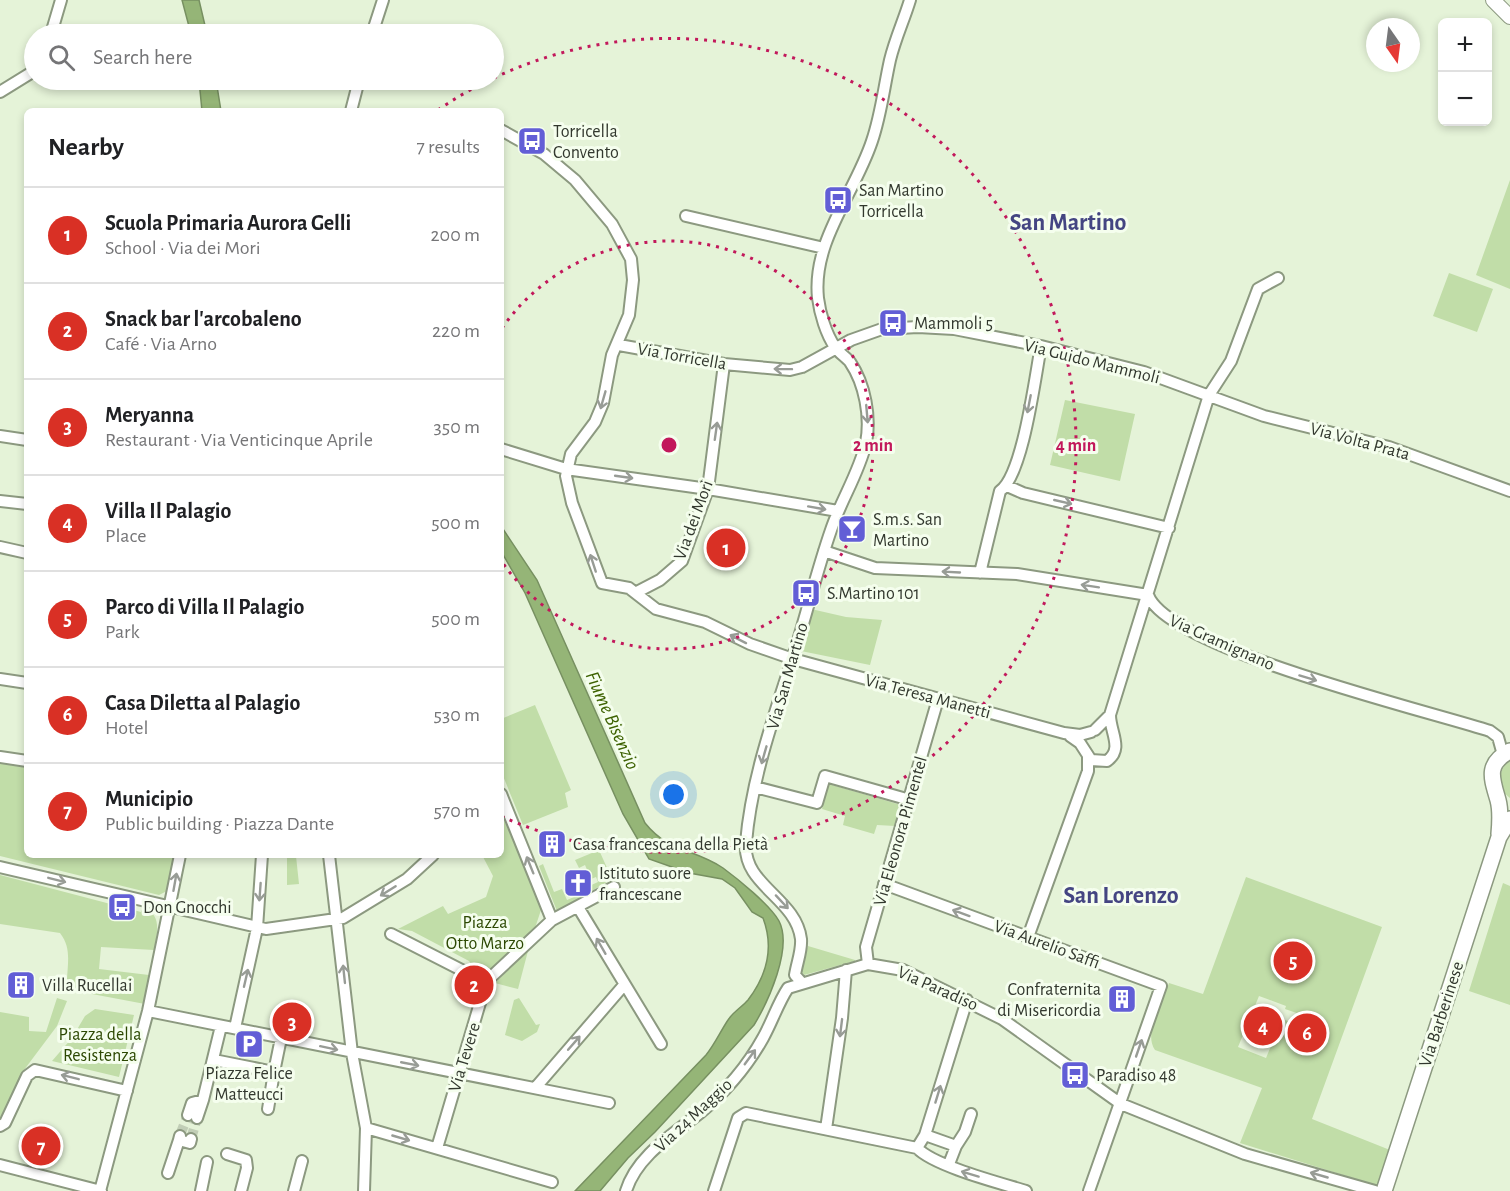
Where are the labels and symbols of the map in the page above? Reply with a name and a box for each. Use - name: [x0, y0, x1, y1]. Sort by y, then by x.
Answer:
- north arrow: [1366, 18, 1420, 72]
- place label: Torricella Convento: [553, 123, 619, 162]
- bus stop icon: Torricella Convento: [516, 125, 548, 157]
- place label: San Martino Torricella: [859, 182, 944, 221]
- bus stop icon: San Martino Torricella: [822, 184, 854, 216]
- district label: San Martino: [1010, 211, 1127, 235]
- bus stop icon: Mammoli 5: [877, 307, 909, 339]
- place label: Mammoli 5: [914, 315, 993, 333]
- street label: Via Guido Mammoli: [1022, 336, 1162, 388]
- street label: Via Torricella: [636, 340, 728, 374]
- one-way arrow: [773, 363, 793, 375]
- one-way arrow: [597, 390, 608, 409]
- one-way arrow: [1023, 393, 1034, 413]
- one-way arrow: [862, 403, 873, 423]
- street label: Via Volta Prata: [1308, 420, 1412, 464]
- one-way arrow: [710, 421, 721, 441]
- centre of rings: [659, 435, 679, 455]
- text: 2 min: [853, 437, 893, 455]
- text: 4 min: [1056, 437, 1096, 455]
- one-way arrow: [614, 472, 634, 483]
- street label: Via dei Mori: [671, 478, 717, 563]
- one-way arrow: [1053, 497, 1072, 509]
- one-way arrow: [807, 502, 826, 513]
- place label: S.m.s. San Martino: [873, 511, 942, 550]
- bar icon: S.m.s. San Martino: [836, 513, 868, 545]
- pin: 1: [706, 526, 746, 570]
- one-way arrow: [587, 554, 598, 573]
- one-way arrow: [942, 566, 962, 577]
- bus stop icon: S.Martino 101: [790, 577, 822, 609]
- one-way arrow: [1081, 580, 1100, 591]
- place label: S.Martino 101: [827, 585, 920, 603]
- street label: Via Gramignano: [1166, 612, 1277, 674]
- street label: Via San Martino: [764, 621, 812, 732]
- one-way arrow: [729, 632, 747, 644]
- water label: Fiume Bisenzio: [581, 668, 643, 773]
- street label: Via Teresa Manetti: [863, 672, 993, 722]
- one-way arrow: [1298, 673, 1317, 684]
- one-way arrow: [758, 745, 769, 764]
- street label: Via Eleonora Pimentel: [871, 754, 931, 908]
- your location: [659, 780, 688, 809]
- building icon: Casa francescana della Pietà: [536, 828, 568, 860]
- place label: Casa francescana della Pietà: [573, 836, 768, 854]
- one-way arrow: [524, 857, 535, 875]
- place label: Istituto suore francescane: [599, 865, 691, 904]
- church icon: Istituto suore francescane: [562, 867, 594, 899]
- one-way arrow: [170, 873, 181, 892]
- one-way arrow: [47, 875, 66, 887]
- one-way arrow: [254, 881, 265, 901]
- district label: San Lorenzo: [1063, 884, 1179, 908]
- one-way arrow: [380, 886, 397, 898]
- bus stop icon: Don Gnocchi: [106, 891, 138, 923]
- one-way arrow: [775, 894, 789, 909]
- place label: Don Gnocchi: [143, 899, 232, 917]
- one-way arrow: [952, 906, 971, 917]
- park label: Piazza Otto Marzo: [446, 914, 524, 953]
- street label: Via Aurelio Saffi: [991, 917, 1102, 972]
- one-way arrow: [595, 938, 607, 955]
- pin: 5: [1274, 938, 1312, 984]
- street label: Via Barberinese: [1416, 959, 1467, 1069]
- pin: 2: [454, 962, 494, 1008]
- street label: Via Paradiso: [895, 963, 981, 1015]
- one-way arrow: [338, 964, 349, 984]
- building icon: Villa Rucellai: [5, 969, 37, 1001]
- one-way arrow: [241, 969, 253, 988]
- place label: Villa Rucellai: [42, 977, 132, 995]
- place label: Confraternita di Misericordia: [997, 981, 1101, 1020]
- building icon: Confraternita di Misericordia: [1106, 983, 1138, 1015]
- pin: 3: [272, 1000, 312, 1044]
- pin: 4: [1244, 1004, 1282, 1048]
- pin: 6: [1288, 1010, 1326, 1056]
- one-way arrow: [835, 1017, 846, 1037]
- street label: Via Tevere: [446, 1020, 484, 1094]
- park label: Piazza della Resistenza: [59, 1026, 141, 1065]
- parking icon: Piazza Felice Matteucci: [233, 1028, 265, 1060]
- one-way arrow: [567, 1036, 581, 1051]
- one-way arrow: [1134, 1039, 1145, 1058]
- one-way arrow: [319, 1043, 338, 1054]
- one-way arrow: [744, 1050, 757, 1066]
- one-way arrow: [399, 1059, 419, 1070]
- bus stop icon: Paradiso 48: [1059, 1059, 1091, 1091]
- place label: Piazza Felice Matteucci: [205, 1065, 293, 1104]
- place label: Paradiso 48: [1096, 1067, 1176, 1085]
- one-way arrow: [61, 1070, 80, 1082]
- street label: Via 24 Maggio: [651, 1075, 736, 1156]
- one-way arrow: [933, 1085, 944, 1104]
- pin: 7: [22, 1124, 60, 1168]
- one-way arrow: [391, 1133, 410, 1144]
- one-way arrow: [961, 1167, 980, 1178]
- one-way arrow: [1310, 1169, 1329, 1180]

